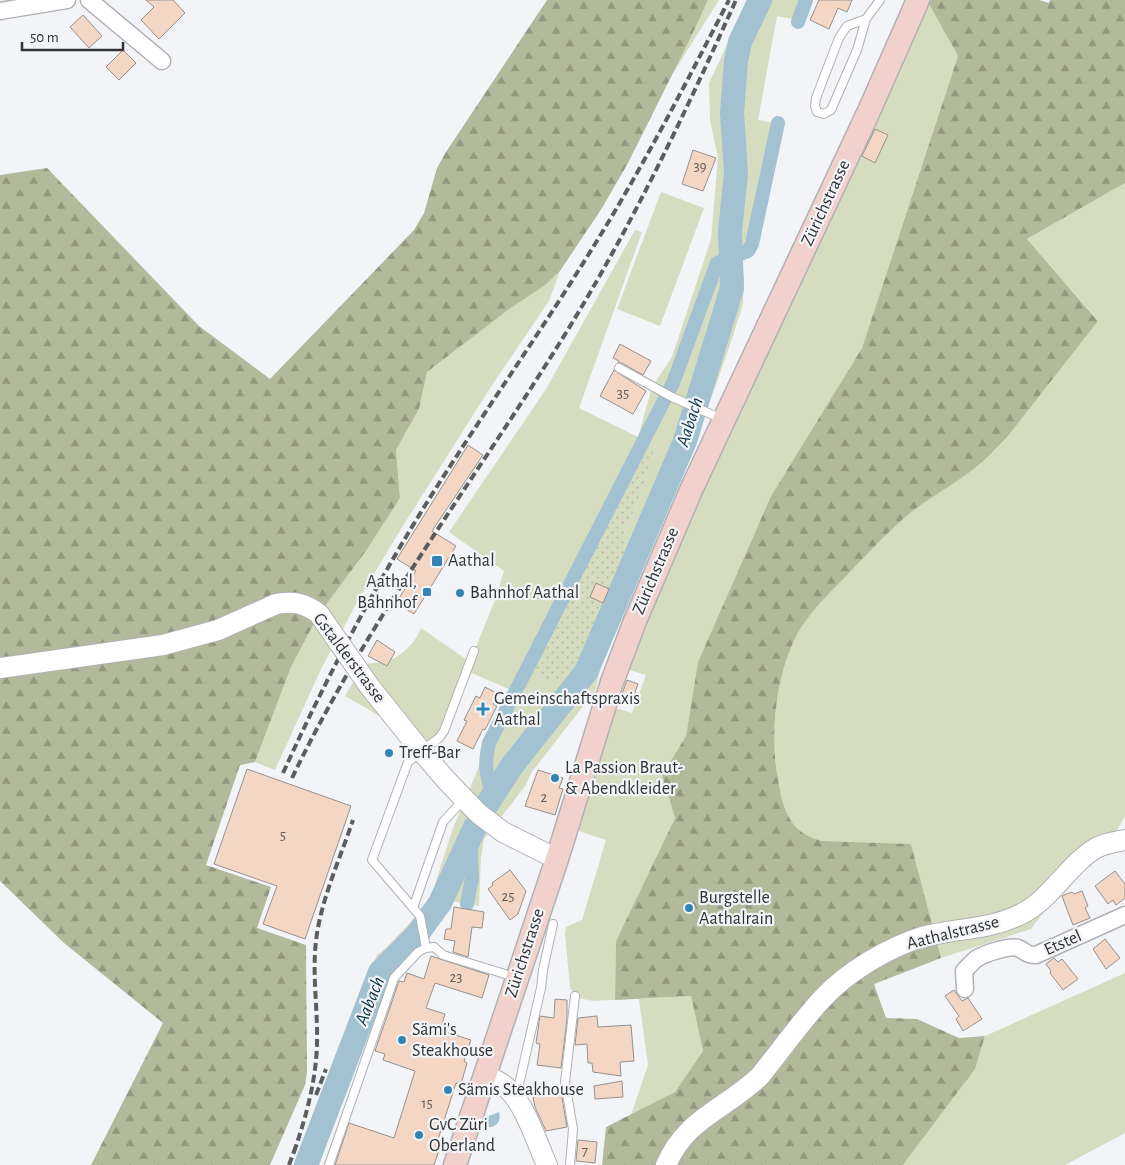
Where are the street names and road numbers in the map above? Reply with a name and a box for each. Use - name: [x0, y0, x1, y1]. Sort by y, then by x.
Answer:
- street label: Zürichstrasse: [798, 157, 854, 249]
- street label: Zürichstrasse: [630, 525, 682, 617]
- street label: Gstalderstrasse: [310, 610, 388, 706]
- street label: Zürichstrasse: [502, 906, 548, 1000]
- street label: Aathalstrasse: [905, 913, 1001, 953]
- street label: Etstel: [1042, 927, 1084, 959]

